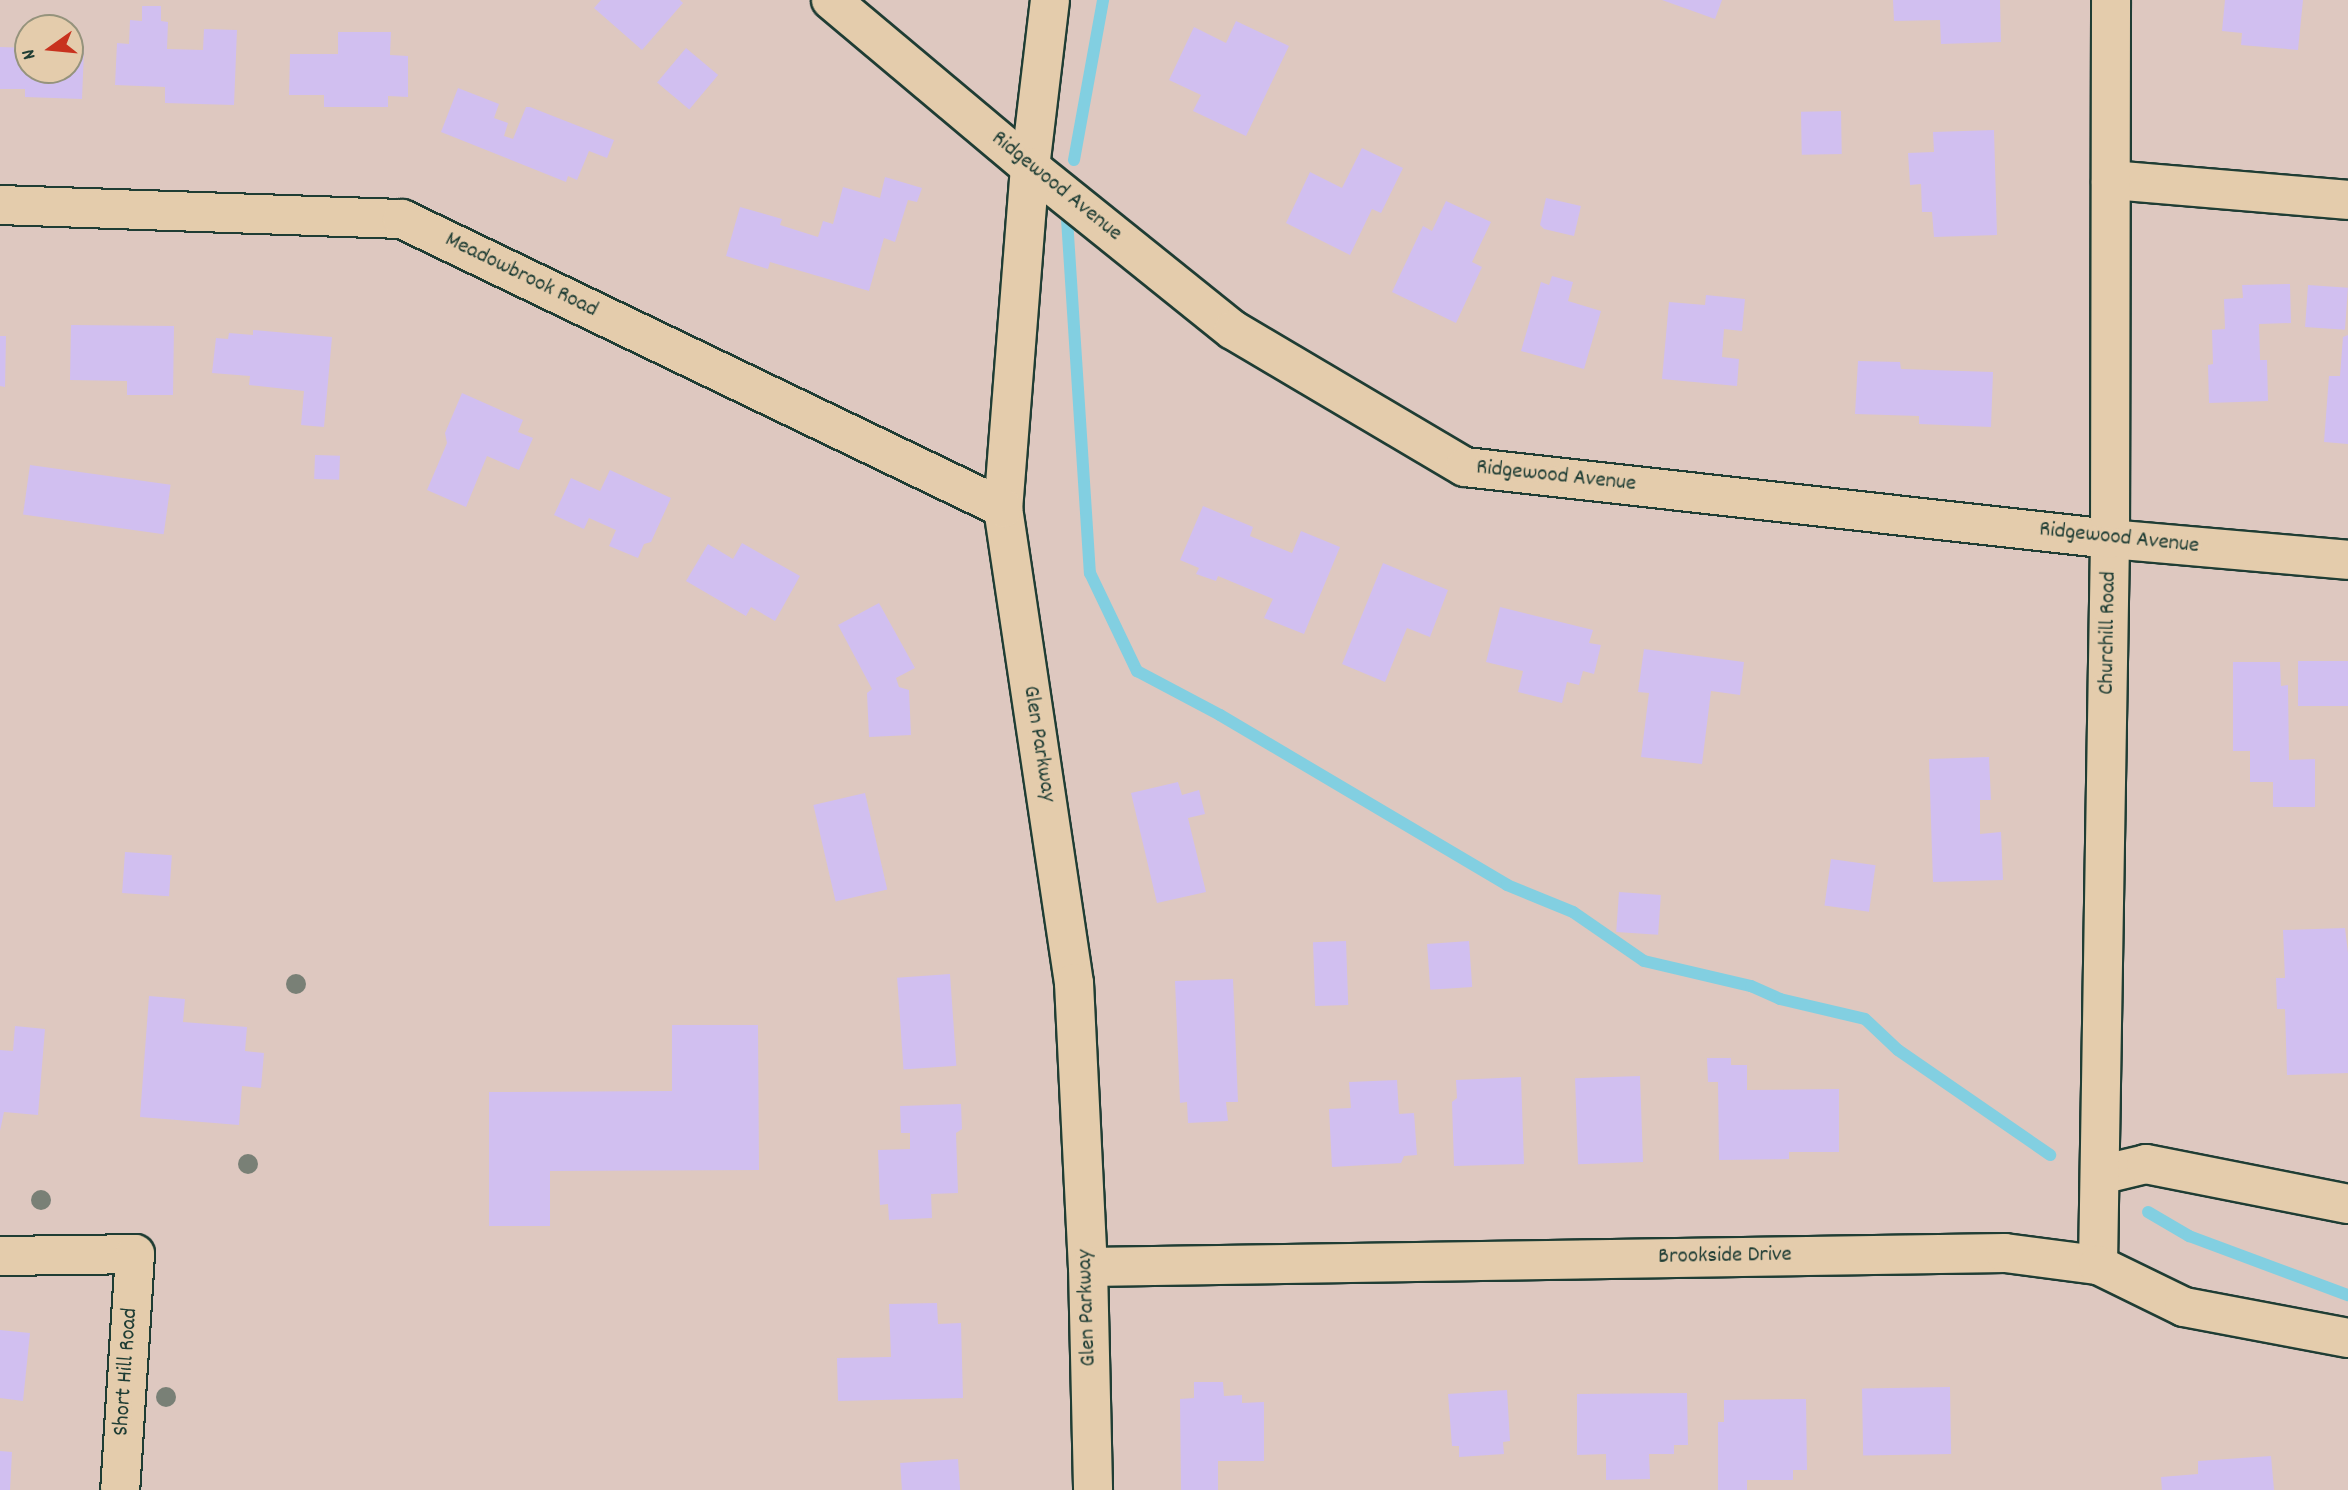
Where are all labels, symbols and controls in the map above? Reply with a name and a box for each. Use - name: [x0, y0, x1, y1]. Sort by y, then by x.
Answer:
- north arrow: [14, 14, 84, 84]
- text: N: [16, 46, 44, 62]
- street label: Ridgewood Avenue: [985, 126, 1127, 248]
- street label: Meadowbrook Road: [440, 227, 602, 325]
- street label: Ridgewood Avenue: [1475, 455, 1637, 499]
- street label: Ridgewood Avenue: [2038, 517, 2200, 561]
- street label: Churchill Road: [2094, 571, 2124, 695]
- street label: Glen Parkway: [1015, 684, 1061, 804]
- street label: Brookside Drive: [1658, 1242, 1792, 1272]
- street label: Glen Parkway: [1072, 1249, 1104, 1367]
- street label: Short Hill Road: [109, 1307, 145, 1437]

